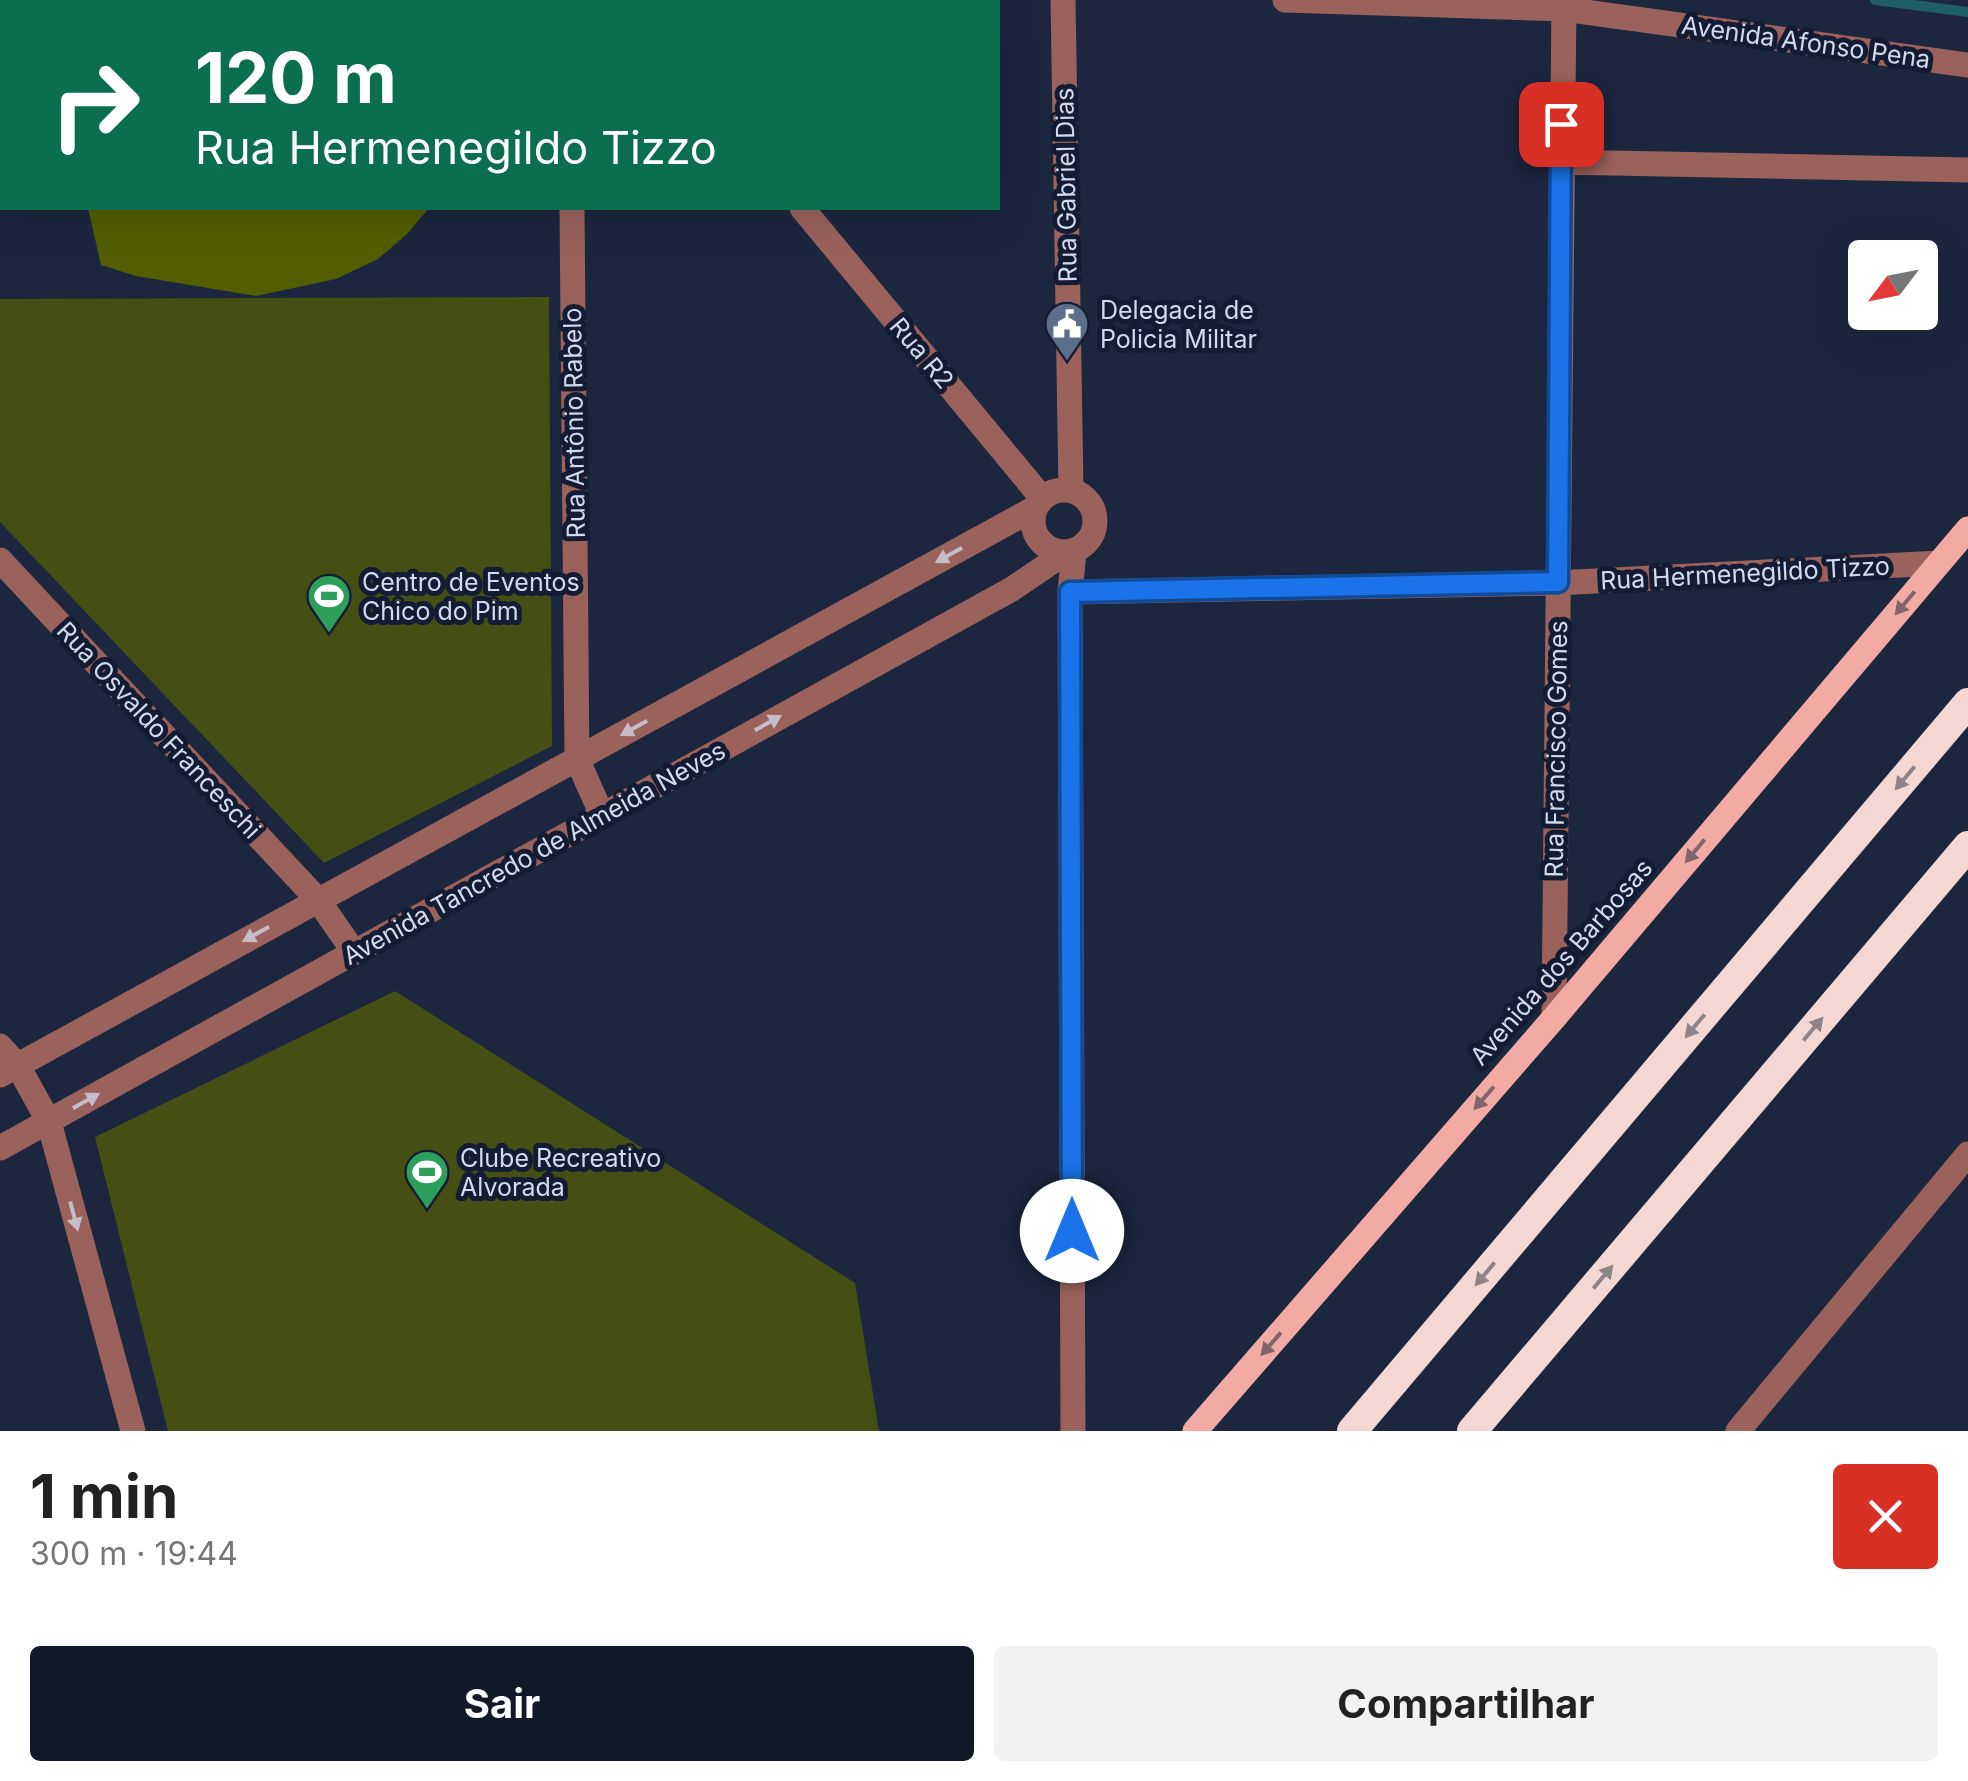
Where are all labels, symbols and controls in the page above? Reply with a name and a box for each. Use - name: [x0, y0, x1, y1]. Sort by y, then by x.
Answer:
- street label: Avenida Afonso Pena: [1680, 10, 1932, 74]
- text: 120 m: [195, 35, 397, 120]
- icon: right: [30, 40, 160, 170]
- pin: [1519, 82, 1604, 167]
- street label: Rua Gabriel Dias: [1049, 87, 1083, 283]
- icon: arrive: [1534, 97, 1589, 152]
- text: Rua Hermenegildo Tizzo: [195, 120, 717, 175]
- north arrow: [1848, 240, 1938, 330]
- map controls: [1848, 240, 1938, 330]
- place label: Delegacia de Policia Militar: [1100, 295, 1257, 354]
- public building icon: Delegacia de Policia Militar: [1044, 301, 1090, 362]
- street label: Rua Antônio Rabelo: [557, 307, 591, 539]
- street label: Rua R2: [884, 311, 960, 395]
- one-way arrow: [935, 547, 964, 564]
- street label: Rua Hermenegildo Tizzo: [1599, 550, 1891, 596]
- place label: Centro de Eventos Chico do Pim: [362, 567, 580, 626]
- sports icon: Centro de Eventos Chico do Pim: [306, 573, 352, 634]
- one-way arrow: [1895, 591, 1916, 616]
- street label: Rua Osvaldo Franceschi: [51, 616, 267, 844]
- street label: Rua Francisco Gomes: [1539, 620, 1573, 878]
- one-way arrow: [754, 715, 782, 733]
- one-way arrow: [619, 720, 648, 737]
- street label: Avenida Tancredo de Almeida Neves: [338, 735, 730, 971]
- one-way arrow: [1895, 765, 1916, 790]
- one-way arrow: [1685, 839, 1706, 864]
- street label: Avenida dos Barbosas: [1464, 853, 1658, 1071]
- one-way arrow: [242, 925, 270, 943]
- one-way arrow: [1685, 1013, 1706, 1038]
- one-way arrow: [1802, 1016, 1824, 1041]
- one-way arrow: [1473, 1086, 1495, 1111]
- one-way arrow: [71, 1093, 100, 1110]
- place label: Clube Recreativo Alvorada: [460, 1143, 661, 1202]
- sports icon: Clube Recreativo Alvorada: [404, 1149, 450, 1210]
- position arrow: [1020, 1179, 1124, 1283]
- one-way arrow: [67, 1201, 83, 1232]
- one-way arrow: [1475, 1261, 1496, 1286]
- one-way arrow: [1592, 1264, 1613, 1289]
- one-way arrow: [1260, 1331, 1282, 1356]
- text: 1 min: [30, 1460, 178, 1532]
- button: close: [1833, 1464, 1938, 1569]
- text: 300 m · 19:44: [30, 1534, 238, 1573]
- button: Sair: [30, 1646, 974, 1761]
- button: Compartilhar: [994, 1646, 1938, 1761]

